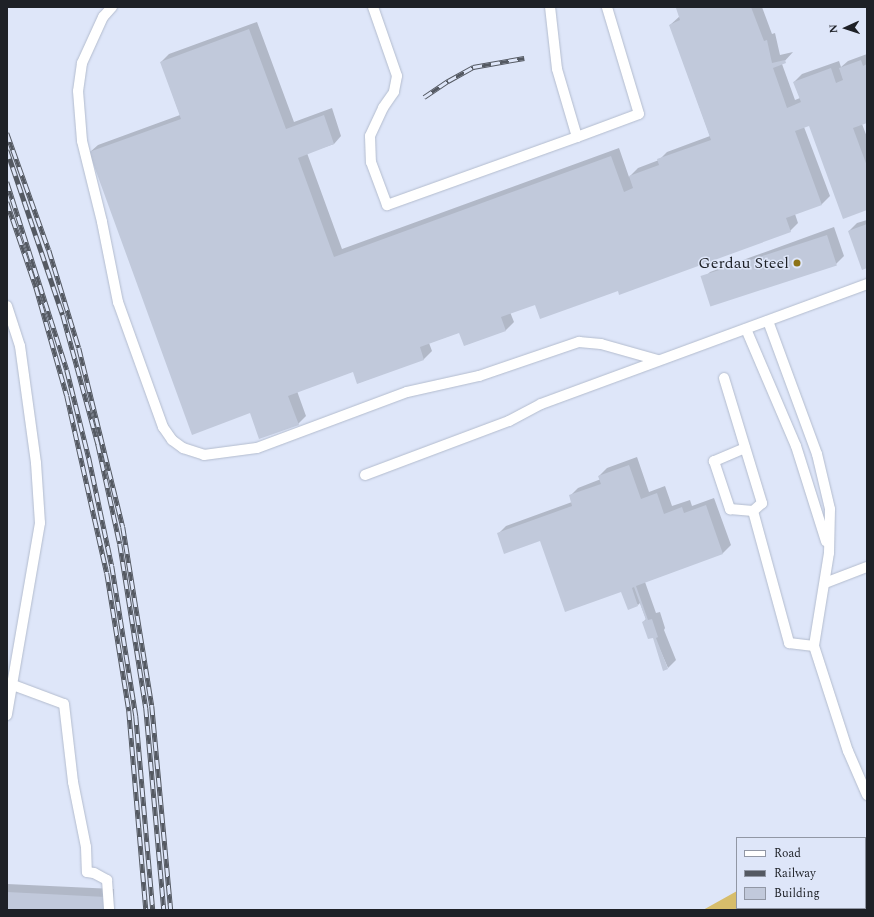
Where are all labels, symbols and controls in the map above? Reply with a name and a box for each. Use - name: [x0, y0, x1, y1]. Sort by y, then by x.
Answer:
- north arrow: [826, 8, 866, 48]
- text: N: [825, 24, 842, 34]
- place label: Gerdau Steel: [698, 253, 789, 273]
- marker: Gerdau Steel: [792, 258, 802, 268]
- legend: [736, 837, 866, 909]
- text: Road: [774, 844, 801, 863]
- text: Railway: [774, 864, 816, 883]
- text: Building: [774, 884, 820, 903]

